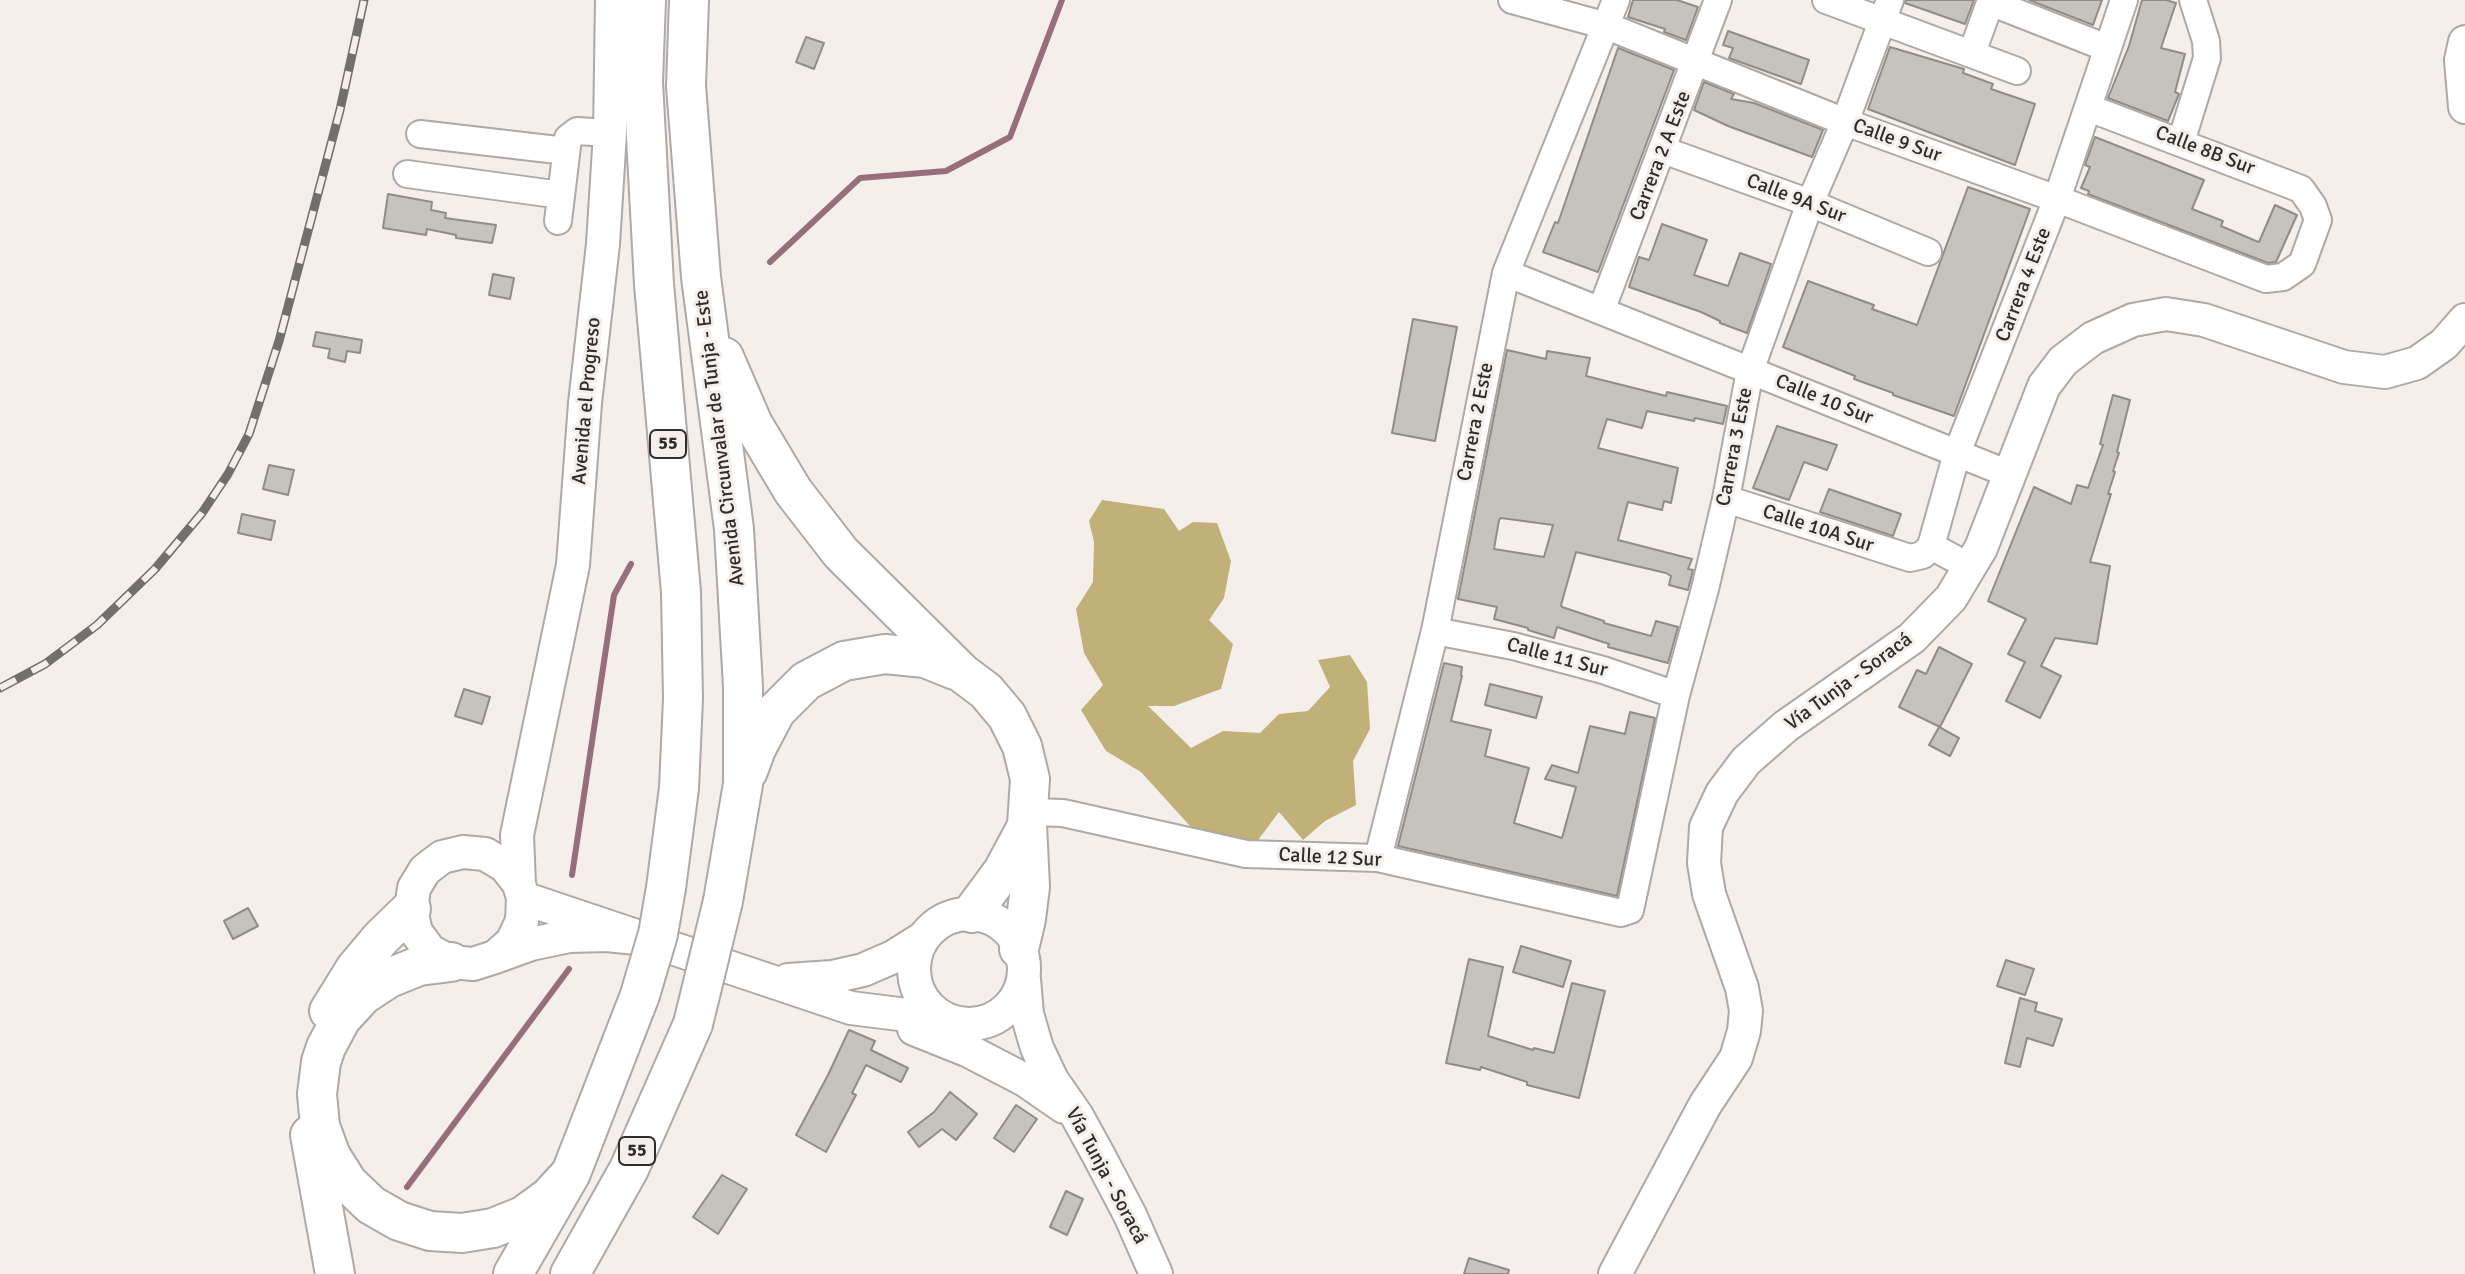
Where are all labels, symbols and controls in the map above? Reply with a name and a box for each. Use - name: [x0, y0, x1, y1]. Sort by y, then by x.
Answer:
- street label: Carrera 2 A Este: [1625, 88, 1697, 224]
- street label: Calle 9 Sur: [1849, 114, 1945, 168]
- street label: Calle 8B Sur: [2152, 121, 2258, 181]
- street label: Calle 9A Sur: [1743, 169, 1849, 229]
- street label: Carrera 4 Este: [1991, 225, 2057, 345]
- street label: Avenida Circunvalar de Tunja - Este: [690, 289, 750, 587]
- street label: Avenida el Progreso: [568, 316, 606, 486]
- street label: Carrera 2 Este: [1453, 361, 1499, 483]
- street label: Calle 10 Sur: [1772, 370, 1876, 430]
- street label: Carrera 3 Este: [1712, 386, 1758, 508]
- road number: 55: [650, 430, 686, 458]
- street label: Calle 10A Sur: [1759, 500, 1877, 558]
- street label: Vía Tunja - Soracá: [1781, 628, 1917, 736]
- street label: Calle 11 Sur: [1504, 633, 1610, 683]
- street label: Calle 12 Sur: [1278, 843, 1382, 873]
- street label: Vía Tunja - Soracá: [1060, 1104, 1152, 1248]
- road number: 55: [619, 1137, 655, 1165]

